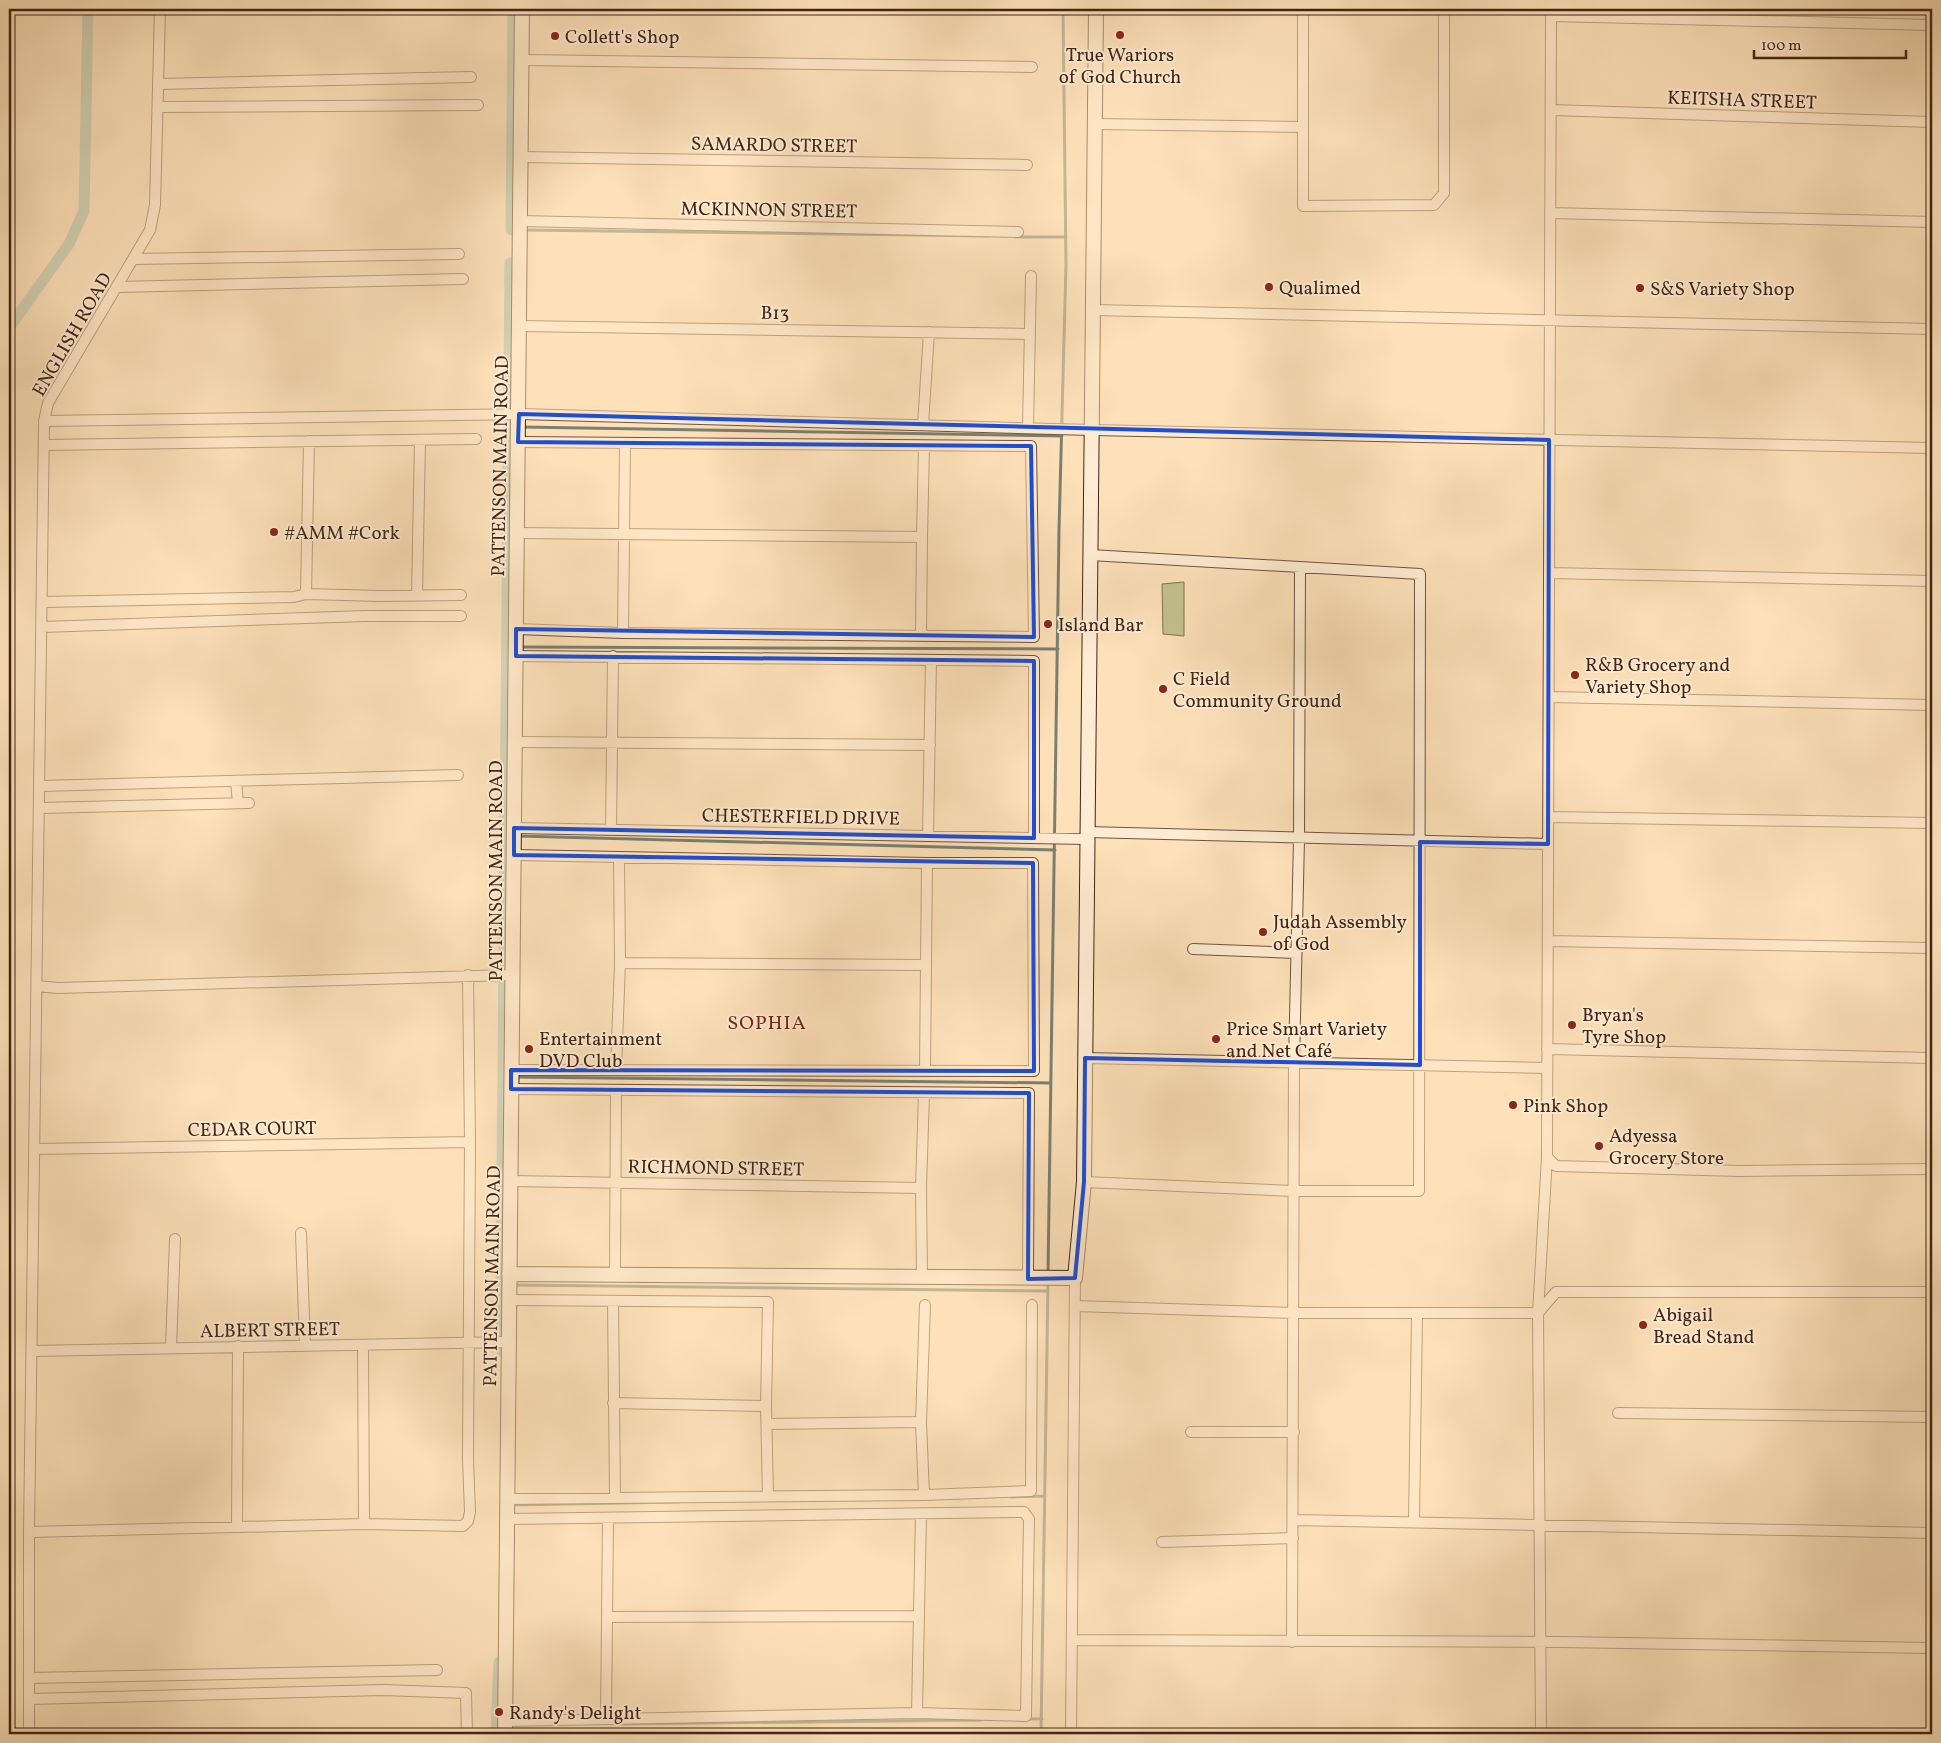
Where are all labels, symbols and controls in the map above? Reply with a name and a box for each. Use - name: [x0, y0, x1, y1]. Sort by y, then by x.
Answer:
- place label: Collett's Shop: [565, 25, 679, 51]
- scale bar: [1754, 28, 1906, 60]
- marker: True Wariors of God Church: [1114, 29, 1126, 41]
- marker: Collett's Shop: [549, 30, 561, 42]
- text: 100 m: [1761, 36, 1801, 57]
- place label: True Wariors of God Church: [1059, 43, 1181, 91]
- street label: KEITSHA STREET: [1667, 85, 1817, 117]
- street label: SAMARDO STREET: [691, 132, 857, 160]
- street label: MCKINNON STREET: [680, 196, 857, 226]
- street label: ENGLISH ROAD: [27, 268, 119, 402]
- place label: Qualimed: [1279, 276, 1361, 302]
- place label: S&S Variety Shop: [1650, 277, 1795, 303]
- marker: Qualimed: [1263, 281, 1275, 293]
- marker: S&S Variety Shop: [1634, 282, 1646, 294]
- street label: B13: [760, 301, 790, 327]
- street label: PATTENSON MAIN ROAD: [486, 355, 516, 577]
- place label: #AMM #Cork: [284, 521, 400, 547]
- marker: #AMM #Cork: [268, 526, 280, 538]
- place label: Island Bar: [1058, 613, 1143, 639]
- marker: Island Bar: [1042, 618, 1054, 630]
- place label: R&B Grocery and Variety Shop: [1585, 653, 1730, 701]
- place label: C Field Community Ground: [1173, 667, 1342, 715]
- marker: R&B Grocery and Variety Shop: [1569, 669, 1581, 681]
- marker: C Field Community Ground: [1157, 683, 1169, 695]
- street label: PATTENSON MAIN ROAD: [484, 760, 510, 982]
- street label: CHESTERFIELD DRIVE: [702, 803, 900, 833]
- place label: Judah Assembly of God: [1273, 910, 1407, 958]
- marker: Judah Assembly of God: [1257, 926, 1269, 938]
- place label: Bryan's Tyre Shop: [1582, 1003, 1666, 1051]
- district label: SOPHIA: [727, 1010, 807, 1038]
- place label: Price Smart Variety and Net Café: [1226, 1017, 1387, 1065]
- marker: Bryan's Tyre Shop: [1566, 1019, 1578, 1031]
- place label: Entertainment DVD Club: [539, 1027, 663, 1075]
- marker: Price Smart Variety and Net Café: [1210, 1033, 1222, 1045]
- marker: Entertainment DVD Club: [523, 1043, 535, 1055]
- place label: Pink Shop: [1523, 1094, 1608, 1120]
- marker: Pink Shop: [1507, 1099, 1519, 1111]
- street label: CEDAR COURT: [187, 1116, 317, 1144]
- place label: Adyessa Grocery Store: [1609, 1124, 1724, 1172]
- marker: Adyessa Grocery Store: [1593, 1140, 1605, 1152]
- street label: RICHMOND STREET: [627, 1154, 805, 1184]
- street label: PATTENSON MAIN ROAD: [478, 1165, 508, 1387]
- place label: Abigail Bread Stand: [1653, 1303, 1754, 1351]
- street label: ALBERT STREET: [200, 1317, 340, 1345]
- marker: Abigail Bread Stand: [1637, 1319, 1649, 1331]
- place label: Randy's Delight: [509, 1701, 642, 1727]
- marker: Randy's Delight: [493, 1706, 505, 1718]

